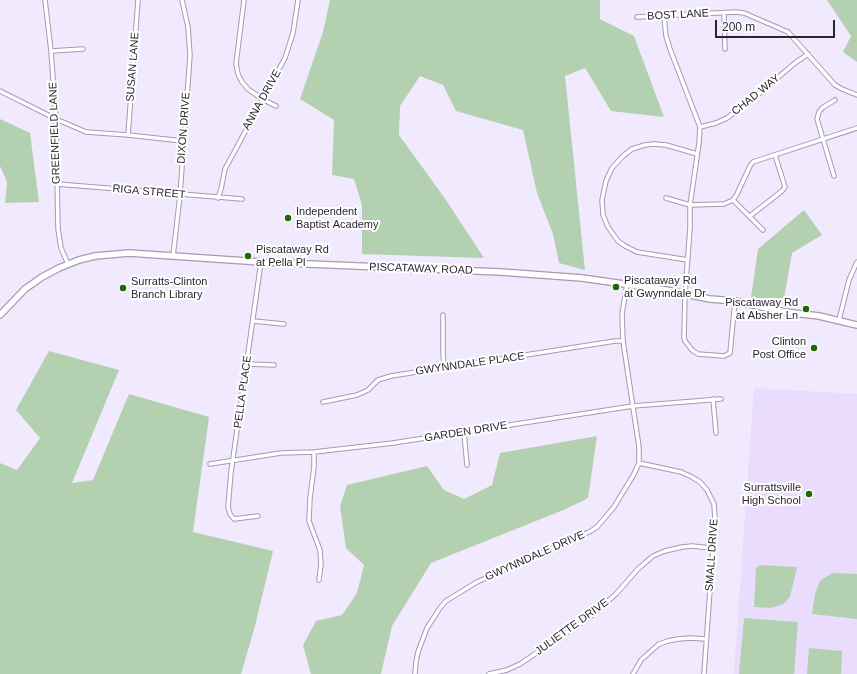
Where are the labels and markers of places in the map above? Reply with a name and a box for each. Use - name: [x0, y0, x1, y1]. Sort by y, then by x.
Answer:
- place label: Independent Baptist Academy: [296, 205, 379, 231]
- marker: Independent Baptist Academy: [283, 213, 293, 223]
- place label: Piscataway Rd at Pella Pl: [256, 243, 329, 269]
- marker: Piscataway Rd at Pella Pl: [243, 251, 253, 261]
- place label: Piscataway Rd at Gwynndale Dr: [624, 274, 706, 300]
- place label: Surratts-Clinton Branch Library: [131, 275, 207, 301]
- marker: Piscataway Rd at Gwynndale Dr: [611, 282, 621, 292]
- marker: Surratts-Clinton Branch Library: [118, 283, 128, 293]
- place label: Piscataway Rd at Absher Ln: [725, 296, 798, 322]
- marker: Piscataway Rd at Absher Ln: [801, 304, 811, 314]
- place label: Clinton Post Office: [752, 335, 806, 361]
- marker: Clinton Post Office: [809, 343, 819, 353]
- place label: Surrattsville High School: [742, 481, 801, 507]
- marker: Surrattsville High School: [804, 489, 814, 499]

